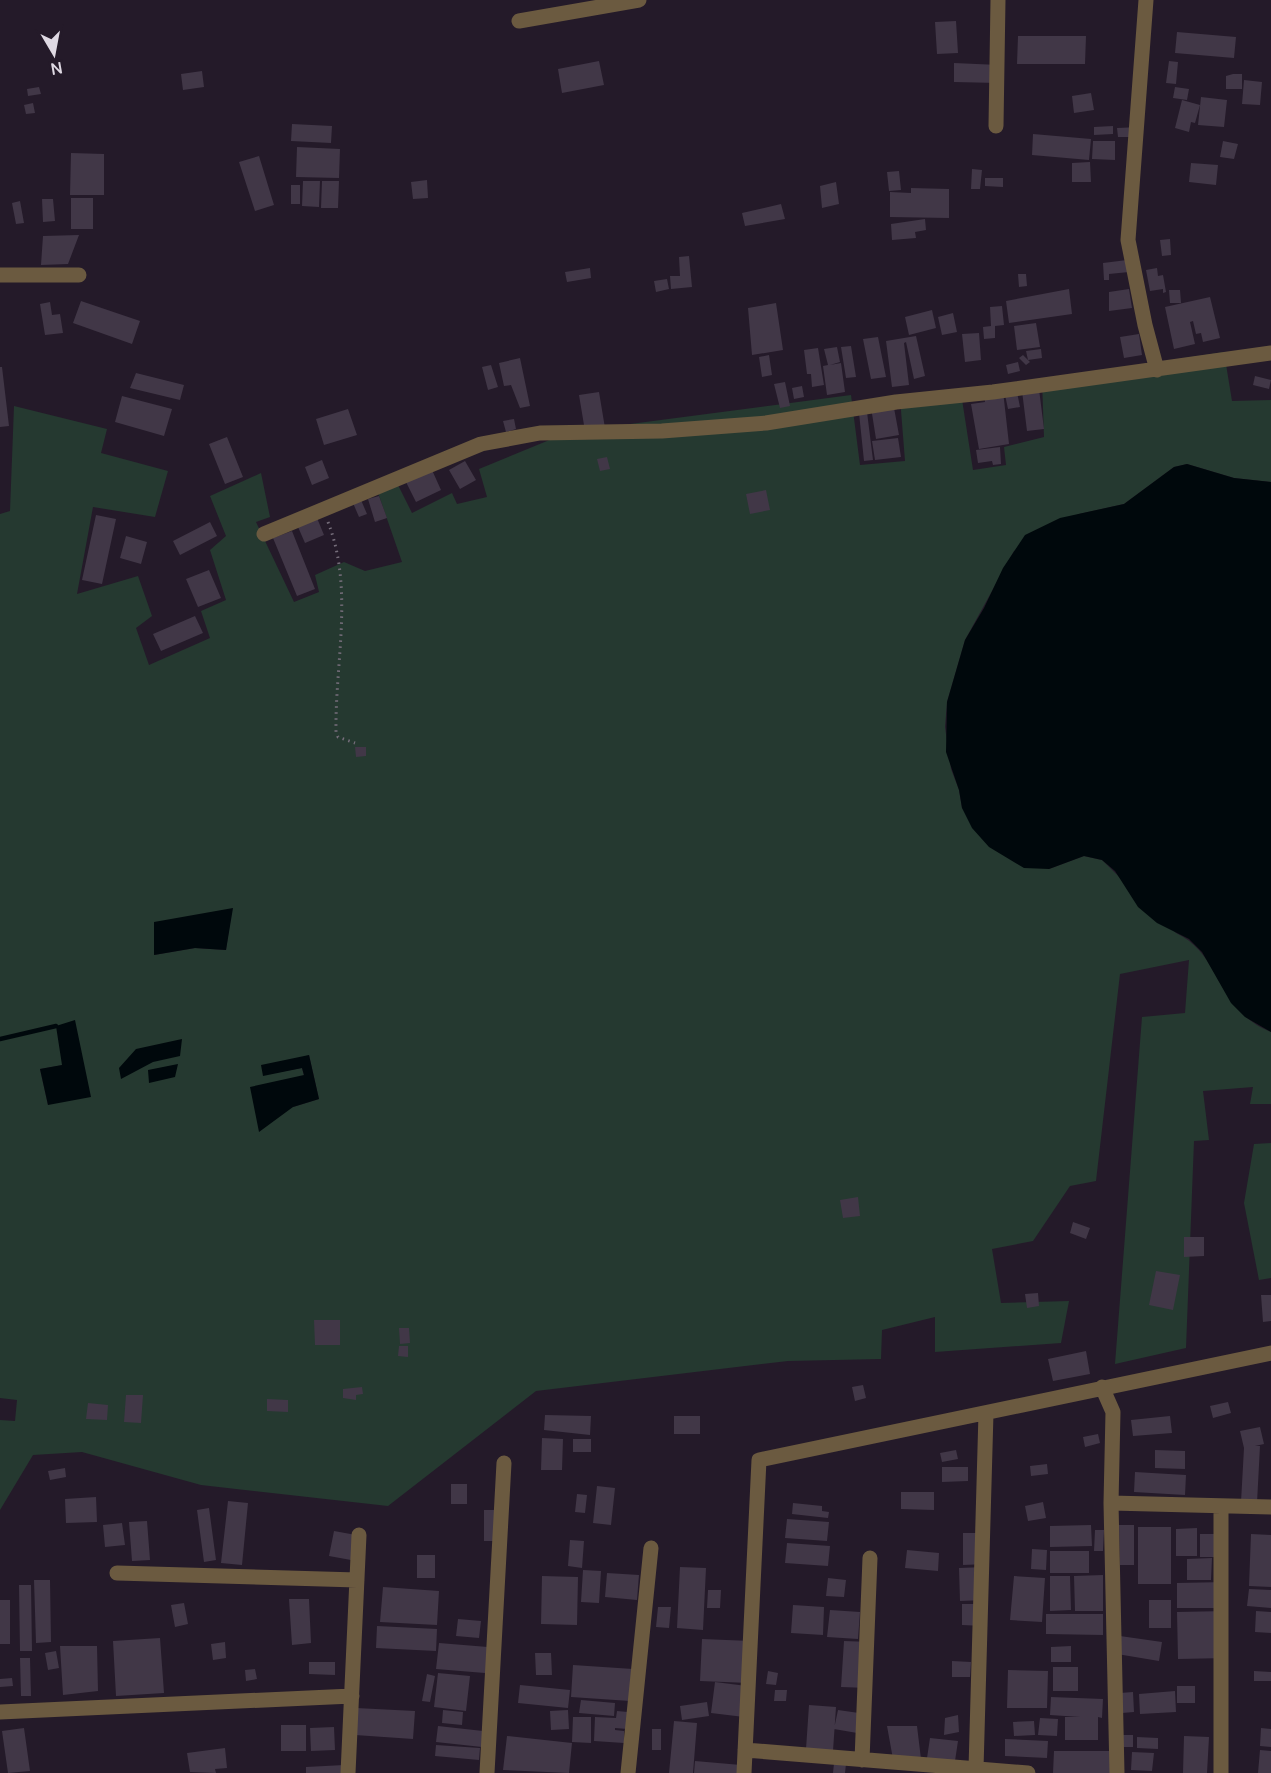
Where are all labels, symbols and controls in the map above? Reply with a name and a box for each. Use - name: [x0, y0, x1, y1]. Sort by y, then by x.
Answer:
- north arrow: [24, 24, 84, 84]
- text: N: [49, 57, 64, 81]

